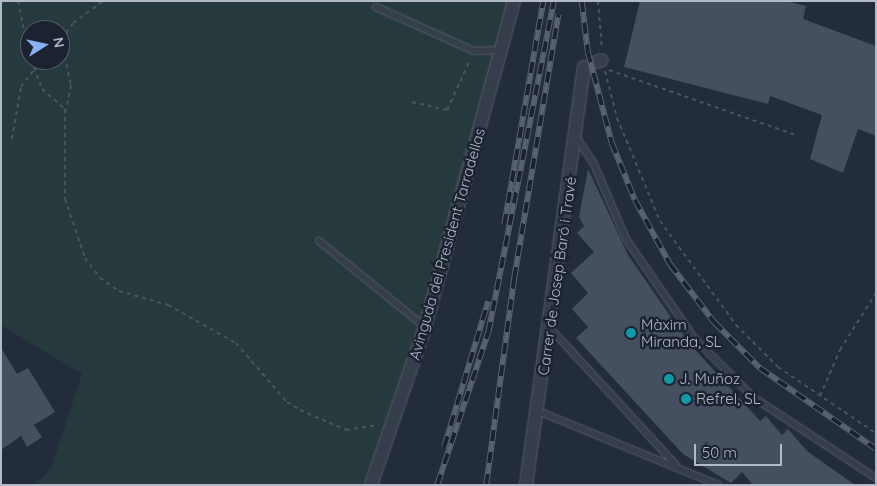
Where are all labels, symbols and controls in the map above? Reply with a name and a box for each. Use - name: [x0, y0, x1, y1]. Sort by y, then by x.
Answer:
- north arrow: [20, 20, 70, 70]
- text: N: [49, 36, 69, 49]
- street label: Avinguda del President Tarradellas: [405, 126, 489, 362]
- street label: Carrer de Josep Baró i Travé: [534, 175, 580, 377]
- place label: Màxim Miranda, SL: [641, 315, 722, 350]
- marker: Màxim Miranda, SL: [625, 327, 637, 339]
- place label: J. Muñoz: [679, 370, 740, 388]
- marker: J. Muñoz: [663, 373, 675, 385]
- place label: Refrel, SL: [696, 390, 761, 408]
- marker: Refrel, SL: [680, 393, 692, 405]
- scale bar: [697, 434, 784, 466]
- text: 50 m: [702, 443, 737, 462]

